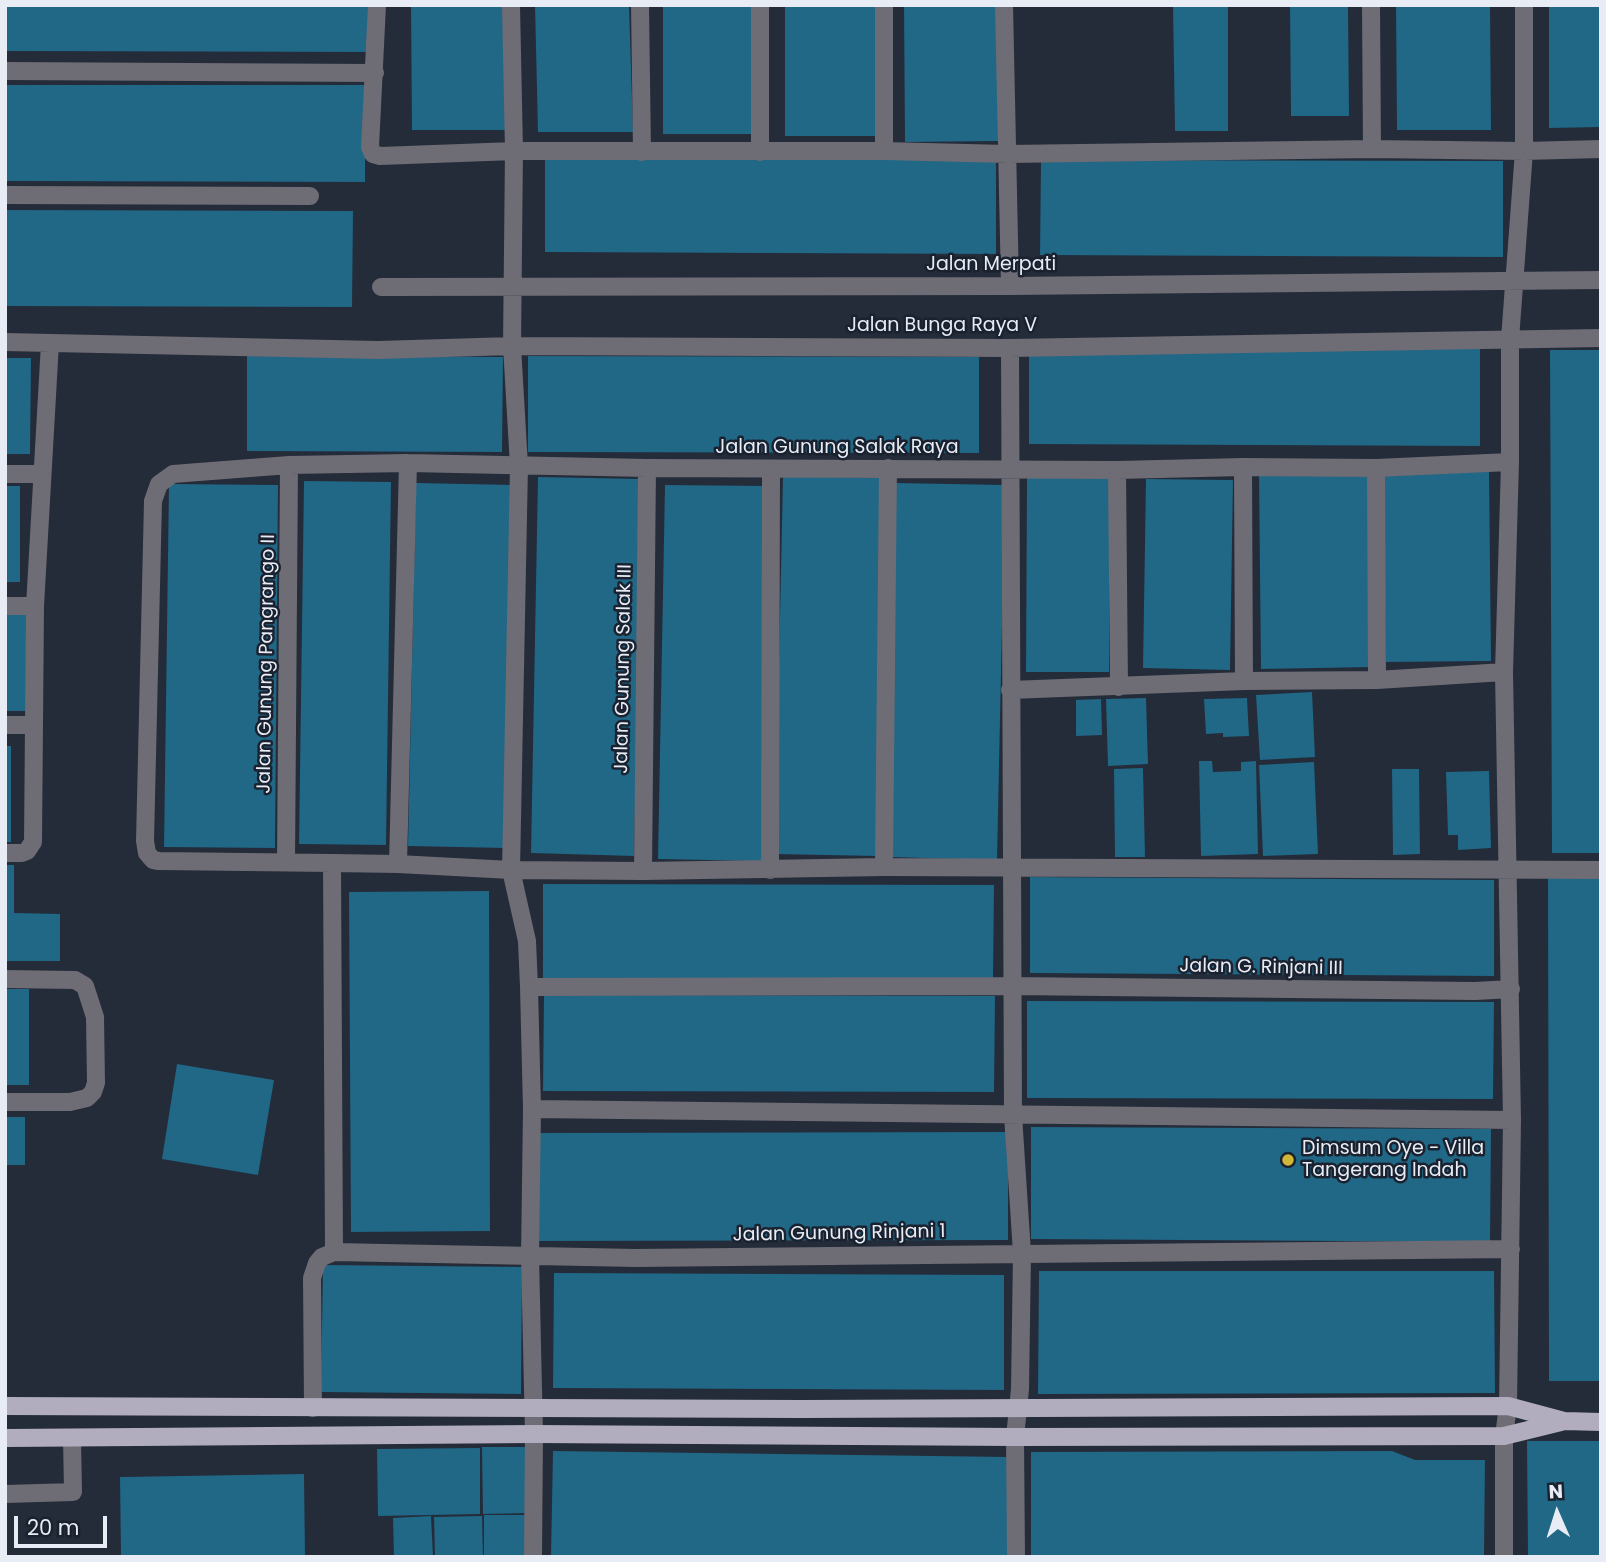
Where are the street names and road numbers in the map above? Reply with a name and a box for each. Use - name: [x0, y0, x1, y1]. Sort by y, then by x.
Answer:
- street label: Jalan Merpati: [926, 254, 1056, 276]
- street label: Jalan Bunga Raya V: [847, 315, 1037, 337]
- street label: Jalan Gunung Salak Raya: [715, 437, 959, 459]
- street label: Jalan Gunung Pangrango II: [253, 534, 281, 794]
- street label: Jalan Gunung Salak III: [611, 564, 637, 774]
- street label: Jalan G. Rinjani III: [1179, 955, 1343, 981]
- street label: Jalan Gunung Rinjani 1: [732, 1221, 946, 1247]

